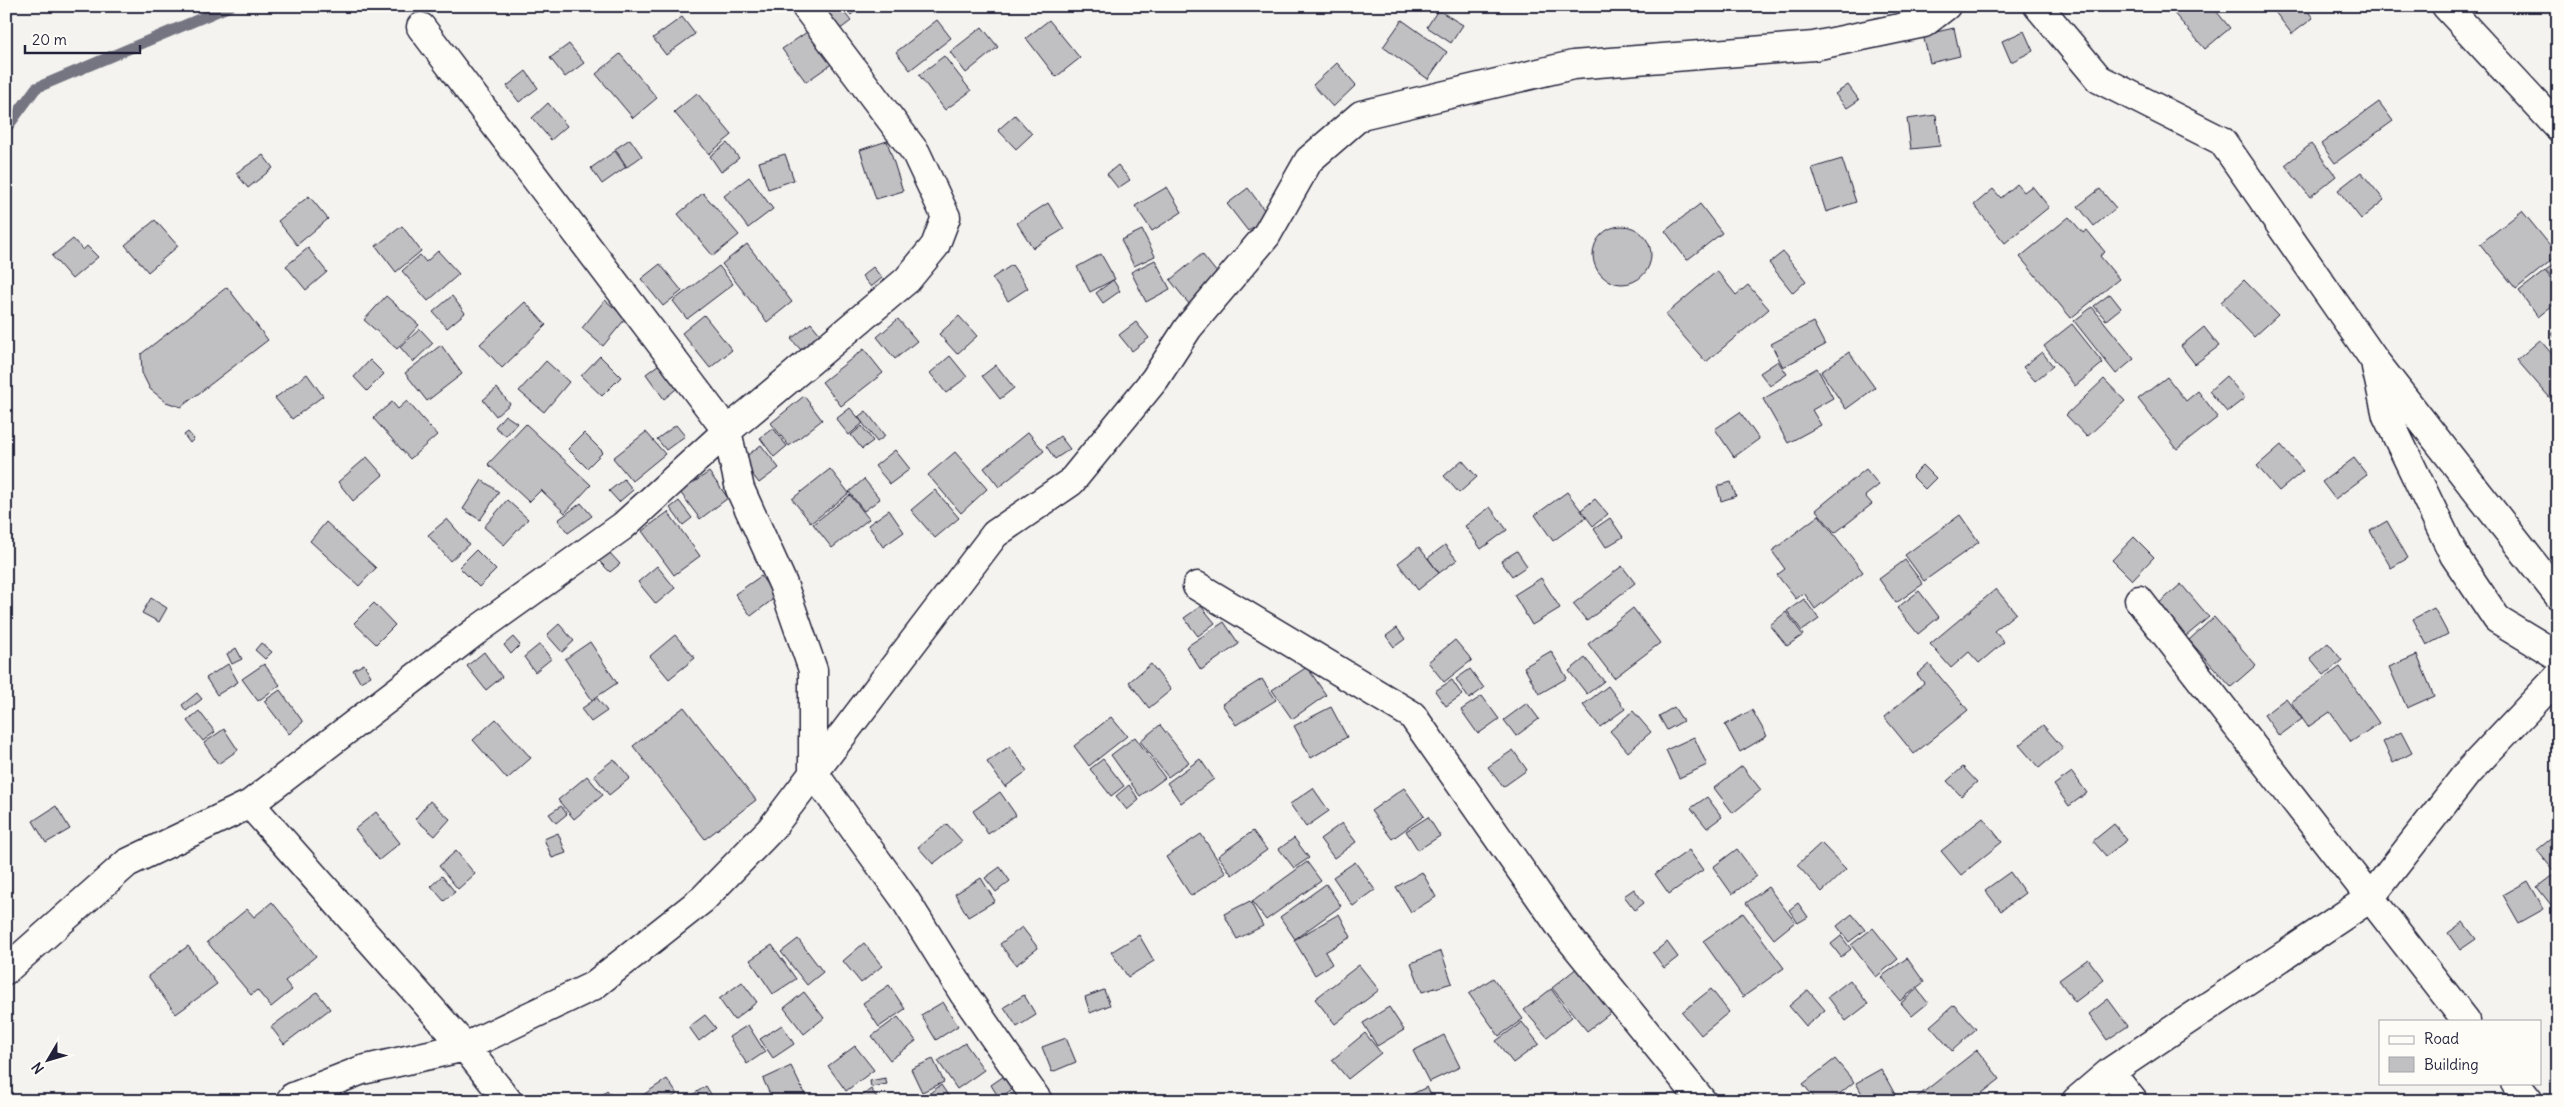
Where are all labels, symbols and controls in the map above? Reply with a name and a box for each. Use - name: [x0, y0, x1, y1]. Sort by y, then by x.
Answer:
- scale bar: [25, 22, 140, 54]
- text: 20 m: [32, 30, 67, 49]
- legend: [2379, 1020, 2542, 1084]
- text: Road: [2424, 1029, 2459, 1048]
- north arrow: [22, 1034, 72, 1084]
- text: Building: [2424, 1055, 2479, 1074]
- text: N: [28, 1059, 48, 1077]

